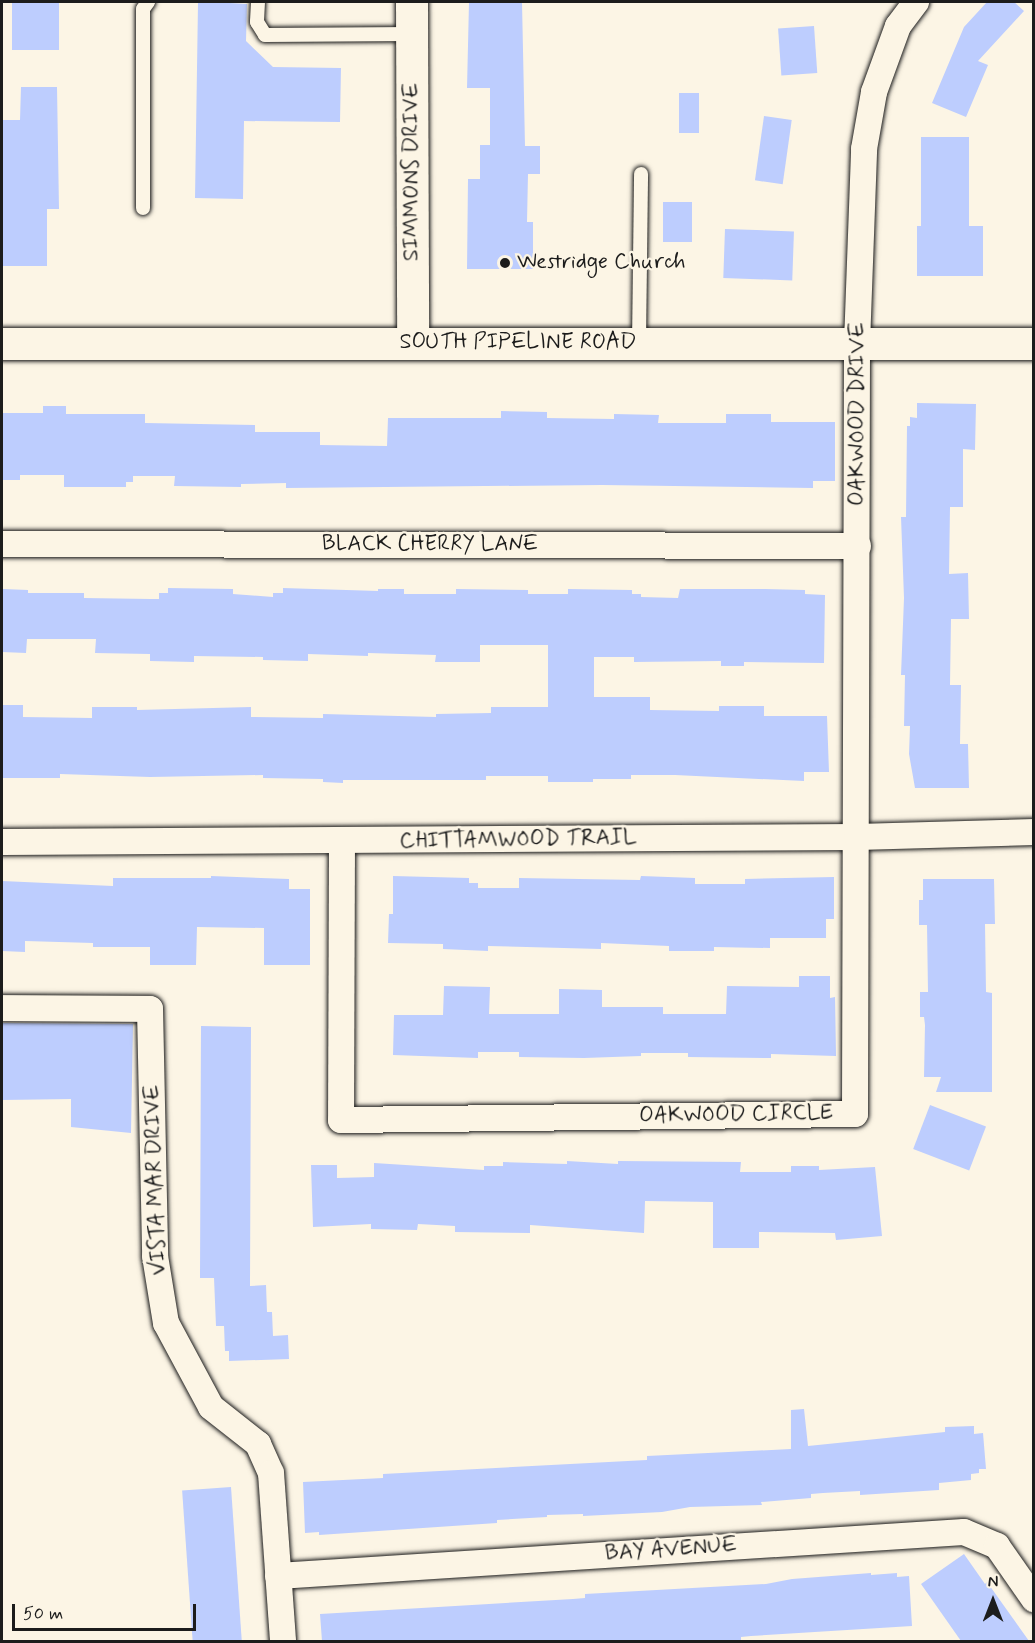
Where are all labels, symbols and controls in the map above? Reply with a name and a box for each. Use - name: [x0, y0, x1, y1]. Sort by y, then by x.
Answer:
- street label: SIMMONS DRIVE: [399, 82, 425, 262]
- place label: Westridge Church: [517, 250, 684, 276]
- marker: Westridge Church: [498, 256, 512, 270]
- street label: OAKWOOD DRIVE: [845, 322, 871, 506]
- street label: SOUTH PIPELINE ROAD: [400, 330, 636, 356]
- street label: BLACK CHERRY LANE: [320, 532, 540, 558]
- street label: CHITTAMWOOD TRAIL: [402, 825, 634, 855]
- street label: VISTA MAR DRIVE: [139, 1083, 173, 1277]
- street label: OAKWOOD CIRCLE: [638, 1100, 834, 1130]
- street label: BAY AVENUE: [605, 1532, 737, 1568]
- north arrow: [963, 1571, 1023, 1631]
- text: N: [988, 1572, 998, 1593]
- scale bar: [15, 1592, 200, 1630]
- text: 50 m: [23, 1602, 63, 1626]

